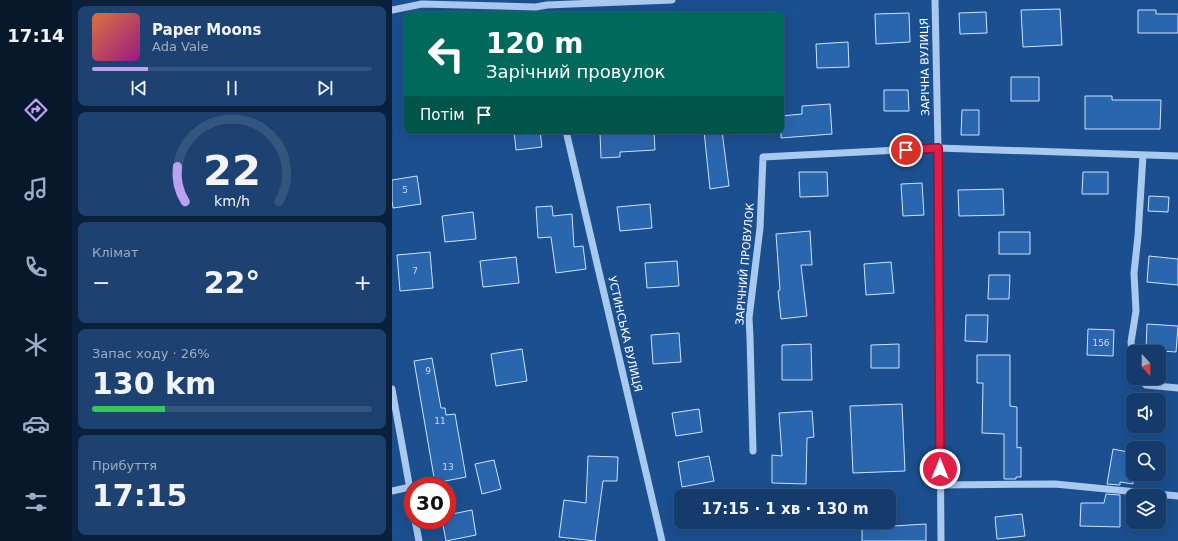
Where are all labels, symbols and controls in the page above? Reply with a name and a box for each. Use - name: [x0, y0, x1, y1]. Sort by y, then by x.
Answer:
- street label: ЗАРІЧНА ВУЛИЦЯ: [918, 18, 932, 116]
- text: Paper Moons: [152, 21, 261, 39]
- text: 17:14: [7, 25, 65, 46]
- text: 120 m: [486, 27, 583, 60]
- icon: left: [420, 28, 472, 80]
- text: Ada Vale: [152, 39, 208, 54]
- text: Зарічний провулок: [486, 61, 665, 82]
- icon: previous: [128, 77, 150, 99]
- icon: pause: [221, 77, 243, 99]
- icon: next: [314, 77, 336, 99]
- icon: directions: [22, 96, 50, 124]
- icon: arrive: [473, 104, 495, 126]
- text: Потім: [420, 106, 465, 124]
- pin: [889, 133, 923, 167]
- icon: arrive: [895, 139, 917, 161]
- text: 22: [203, 146, 261, 195]
- icon: music: [22, 175, 50, 203]
- house number: 5: [402, 185, 408, 195]
- text: km/h: [214, 193, 250, 209]
- street label: ЗАРІЧНИЙ ПРОВУЛОК: [733, 202, 757, 326]
- text: Клімат: [92, 245, 139, 260]
- icon: phone: [22, 253, 50, 281]
- text: 22°: [204, 265, 260, 300]
- house number: 7: [412, 266, 418, 276]
- text: −: [92, 270, 110, 295]
- text: +: [354, 270, 372, 295]
- street label: УСТИНСЬКА ВУЛИЦЯ: [605, 275, 645, 393]
- icon: climate: [22, 331, 50, 359]
- house number: 156: [1092, 338, 1110, 348]
- north arrow: [1126, 345, 1166, 385]
- map controls: [1126, 345, 1166, 529]
- text: Запас ходу · 26%: [92, 346, 210, 361]
- text: 130 km: [92, 366, 216, 401]
- house number: 9: [425, 366, 431, 376]
- button: sound: [1126, 393, 1166, 433]
- icon: car: [22, 410, 50, 438]
- house number: 11: [434, 416, 446, 426]
- button: search: [1126, 441, 1166, 481]
- position arrow: [919, 448, 961, 490]
- text: Прибуття: [92, 458, 157, 473]
- house number: 13: [442, 462, 454, 472]
- speed limit sign: 30: [404, 477, 456, 529]
- text: 17:15: [92, 478, 188, 513]
- icon: filters: [22, 488, 50, 516]
- button: layers: [1126, 489, 1166, 529]
- text: 17:15 · 1 хв · 130 m: [701, 500, 869, 518]

